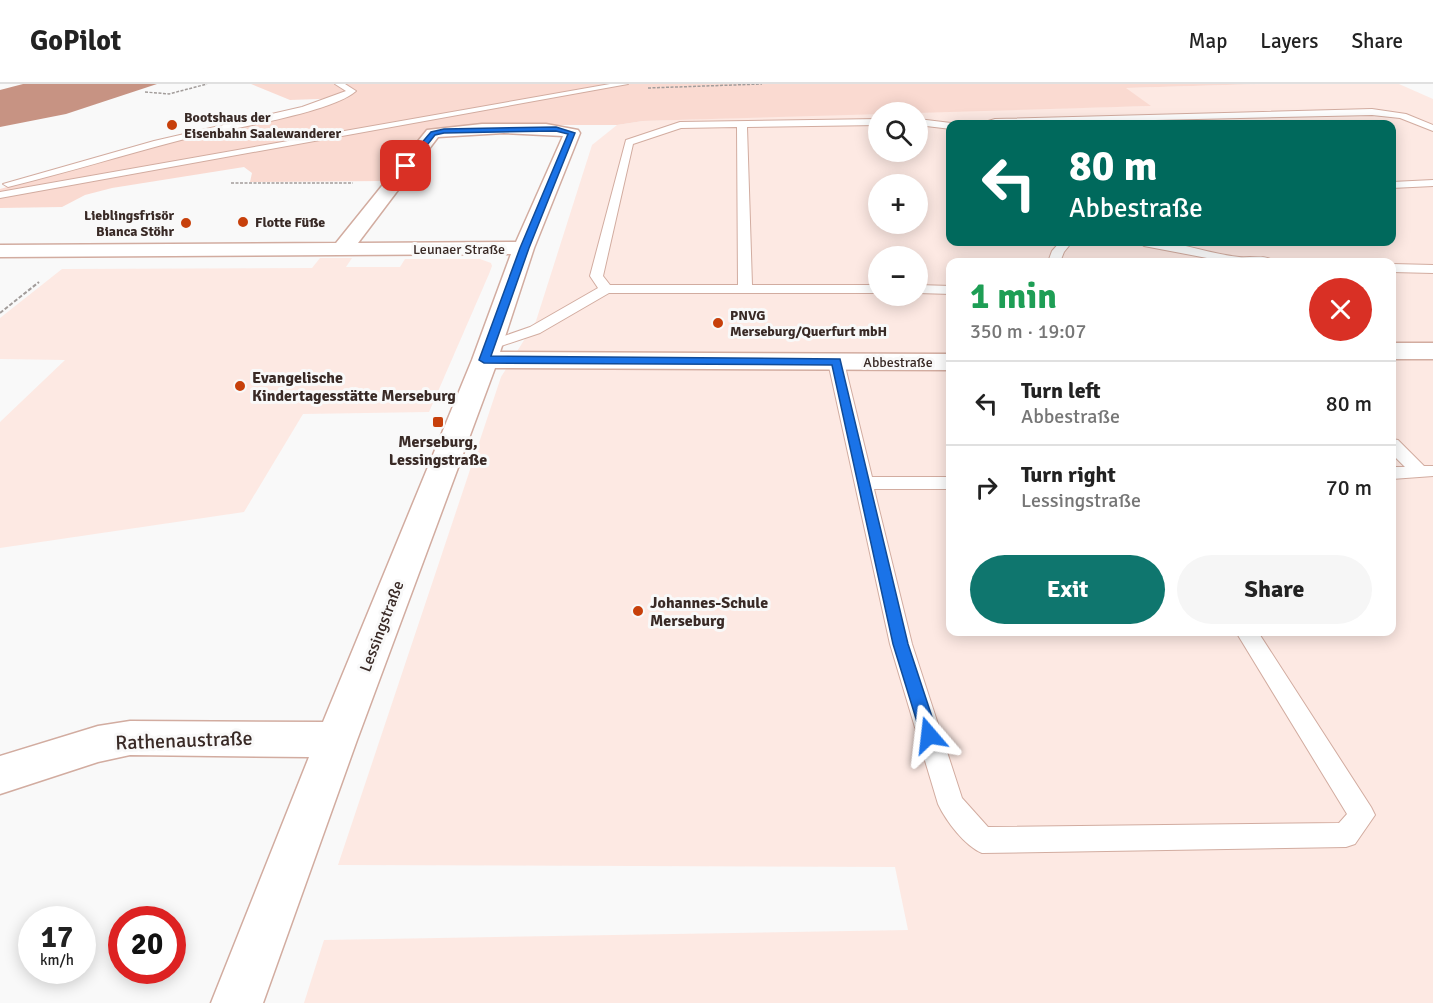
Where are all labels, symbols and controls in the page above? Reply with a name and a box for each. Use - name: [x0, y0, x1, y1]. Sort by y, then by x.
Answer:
- text: GoPilot: [30, 24, 121, 58]
- text: Map: [1189, 28, 1227, 54]
- text: Layers: [1260, 28, 1318, 54]
- text: Share: [1351, 28, 1403, 54]
- map controls: [868, 102, 928, 306]
- button: search: [868, 102, 928, 162]
- place label: Bootshaus der Eisenbahn Saalewanderer: [184, 109, 341, 142]
- marker: Bootshaus der Eisenbahn Saalewanderer: [165, 118, 179, 132]
- pin: [380, 140, 431, 191]
- text: 80 m: [1069, 141, 1158, 192]
- icon: left: [970, 144, 1048, 222]
- icon: arrive: [389, 149, 422, 182]
- button: +: [868, 174, 928, 234]
- text: Abbestraße: [1069, 192, 1203, 225]
- place label: Lieblingsfrisör Bianca Stöhr: [84, 207, 174, 240]
- place label: Flotte Füße: [255, 214, 325, 231]
- marker: Flotte Füße: [236, 215, 250, 229]
- marker: Lieblingsfrisör Bianca Stöhr: [179, 216, 193, 230]
- street label: Leunaer Straße: [413, 241, 505, 258]
- button: −: [868, 246, 928, 306]
- text: 1 min: [970, 274, 1057, 319]
- button: close: [1309, 278, 1372, 341]
- place label: PNVG Merseburg/Querfurt mbH: [730, 307, 887, 340]
- marker: PNVG Merseburg/Querfurt mbH: [711, 316, 725, 330]
- text: 350 m · 19:07: [970, 319, 1086, 344]
- street label: Abbestraße: [863, 354, 933, 371]
- place label: Evangelische Kindertagesstätte Merseburg: [252, 368, 456, 406]
- text: Turn left: [1021, 377, 1101, 404]
- marker: Evangelische Kindertagesstätte Merseburg: [233, 379, 247, 393]
- icon: left: [970, 387, 1003, 420]
- text: 80 m: [1326, 390, 1372, 417]
- text: Abbestraße: [1021, 404, 1120, 429]
- marker: Merseburg, Lessingstraße: [431, 415, 445, 429]
- place label: Merseburg, Lessingstraße: [389, 432, 487, 470]
- text: Turn right: [1021, 461, 1116, 488]
- icon: right: [970, 471, 1003, 504]
- text: 70 m: [1326, 474, 1372, 501]
- text: Lessingstraße: [1021, 488, 1141, 513]
- button: Exit: [970, 555, 1165, 624]
- button: Share: [1177, 555, 1372, 624]
- street label: Lessingstraße: [355, 578, 408, 675]
- place label: Johannes-Schule Merseburg: [650, 593, 768, 631]
- marker: Johannes-Schule Merseburg: [631, 604, 645, 618]
- position arrow: [897, 703, 961, 767]
- street label: Rathenaustraße: [115, 726, 253, 755]
- speed limit sign: 20: [108, 906, 186, 984]
- text: 17: [41, 919, 73, 956]
- text: km/h: [40, 951, 74, 969]

